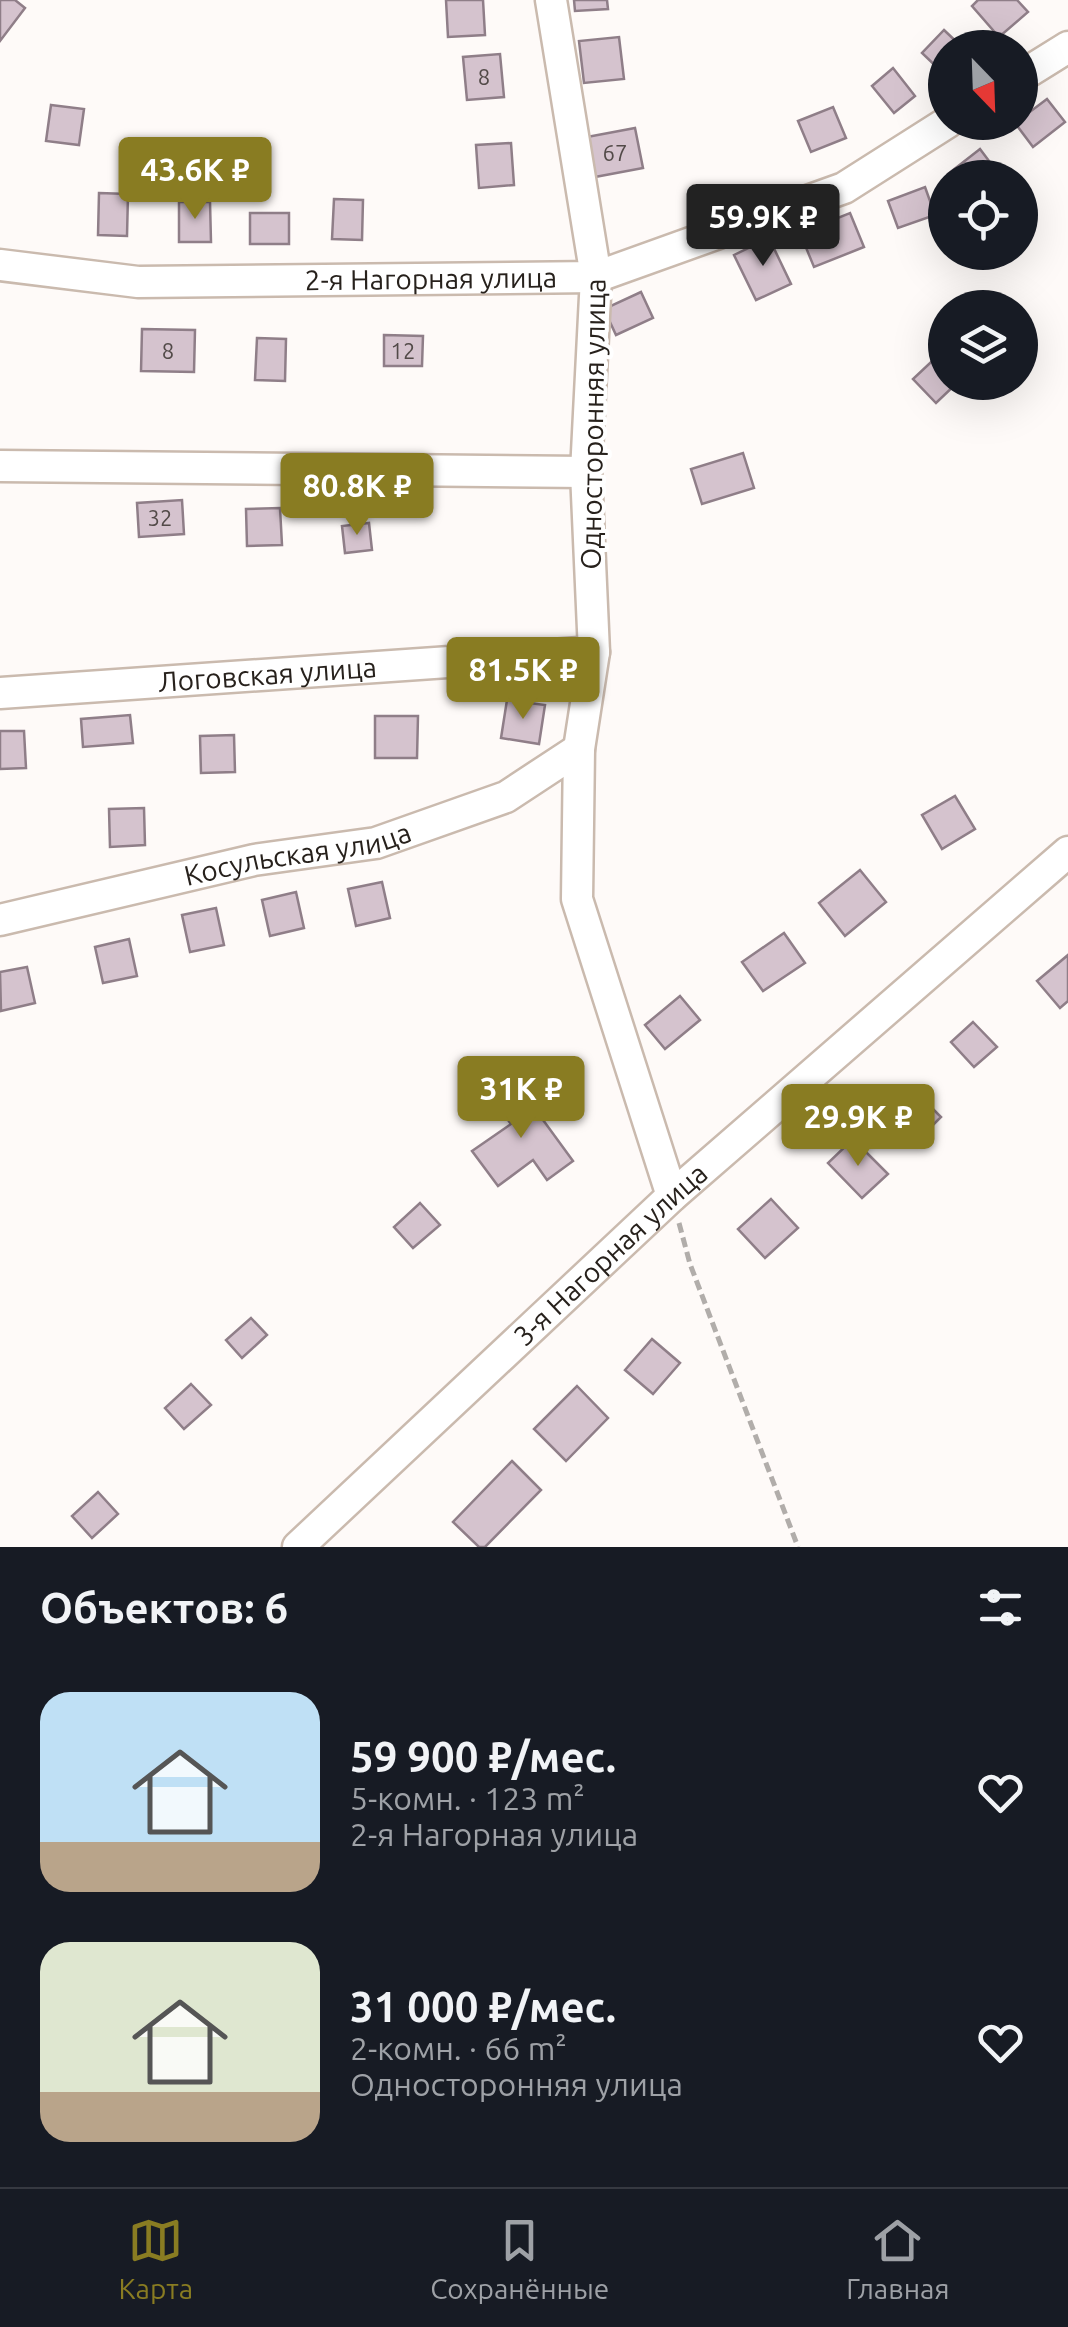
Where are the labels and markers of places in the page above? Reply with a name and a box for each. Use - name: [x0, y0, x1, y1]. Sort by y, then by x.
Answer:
- pin: 43.6K ₽: [103, 137, 287, 222]
- pin: 59.9K ₽: [671, 184, 855, 269]
- pin: 80.8K ₽: [265, 453, 449, 538]
- pin: 81.5K ₽: [431, 637, 615, 722]
- pin: 31K ₽: [451, 1056, 591, 1141]
- pin: 29.9K ₽: [766, 1084, 950, 1169]

